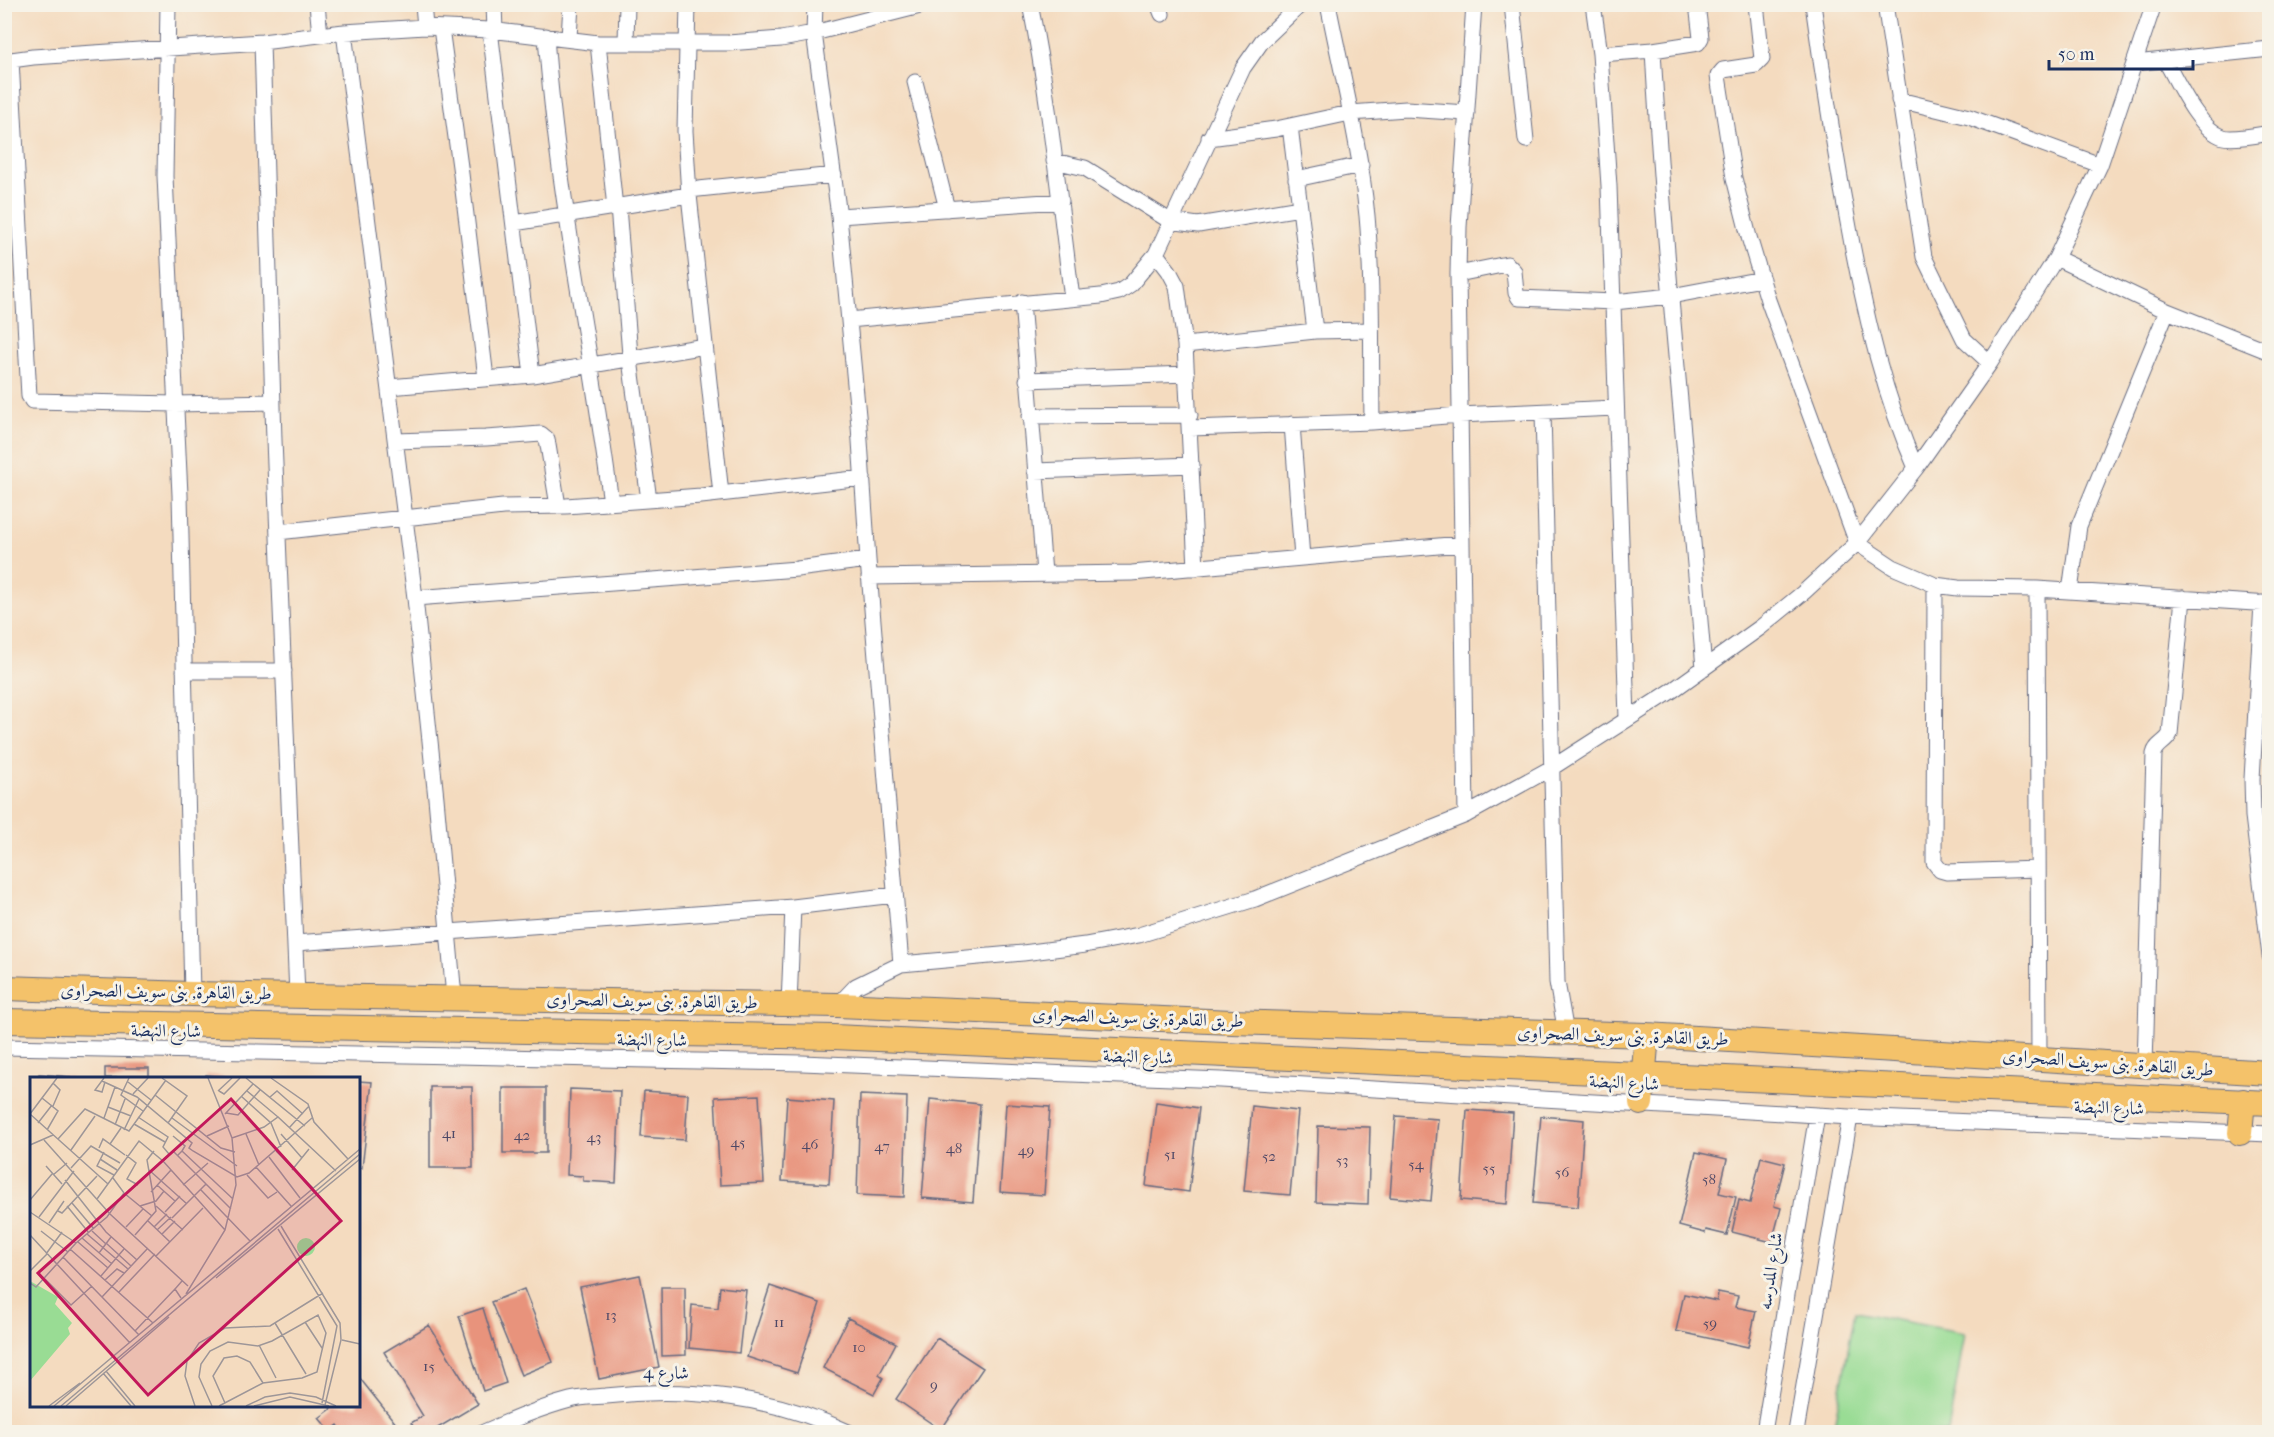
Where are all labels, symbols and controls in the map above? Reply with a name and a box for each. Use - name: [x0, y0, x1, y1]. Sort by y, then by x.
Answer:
- scale bar: [2049, 33, 2193, 71]
- text: 50 m: [2058, 44, 2095, 65]
- street label: طريق القاهرة, بنى سويف الصحراوى: [60, 980, 272, 1005]
- street label: طريق القاهرة, بنى سويف الصحراوى: [546, 989, 758, 1014]
- street label: طريق القاهرة, بنى سويف الصحراوى: [1032, 1004, 1244, 1033]
- street label: شارع النهضة: [131, 1020, 201, 1046]
- street label: طريق القاهرة, بنى سويف الصحراوى: [1517, 1022, 1729, 1051]
- street label: شارع النهضة: [617, 1029, 687, 1055]
- street label: شارع النهضة: [1102, 1045, 1173, 1073]
- street label: طريق القاهرة, بنى سويف الصحراوى: [2002, 1045, 2214, 1082]
- street label: شارع النهضة: [1588, 1071, 1660, 1099]
- inset map: [30, 1077, 360, 1407]
- street label: شارع النهضة: [2073, 1096, 2144, 1124]
- house number: 41: [442, 1124, 456, 1142]
- house number: 42: [514, 1126, 531, 1144]
- house number: 43: [586, 1128, 602, 1146]
- house number: 45: [731, 1133, 745, 1151]
- house number: 46: [802, 1135, 819, 1153]
- house number: 47: [874, 1137, 890, 1155]
- house number: 48: [946, 1139, 962, 1157]
- house number: 49: [1018, 1141, 1034, 1159]
- house number: 51: [1164, 1145, 1176, 1163]
- house number: 52: [1262, 1147, 1276, 1165]
- house number: 53: [1336, 1151, 1348, 1169]
- house number: 54: [1408, 1155, 1425, 1173]
- house number: 55: [1483, 1159, 1495, 1177]
- house number: 56: [1555, 1163, 1570, 1181]
- house number: 58: [1702, 1170, 1716, 1188]
- street label: شارع المدرسه: [1755, 1231, 1791, 1312]
- house number: 13: [605, 1306, 617, 1324]
- house number: 11: [774, 1313, 784, 1331]
- house number: 59: [1703, 1314, 1717, 1332]
- house number: 10: [852, 1338, 866, 1356]
- house number: 15: [423, 1357, 435, 1375]
- street label: شارع 4: [643, 1362, 689, 1388]
- house number: 9: [930, 1376, 938, 1394]

